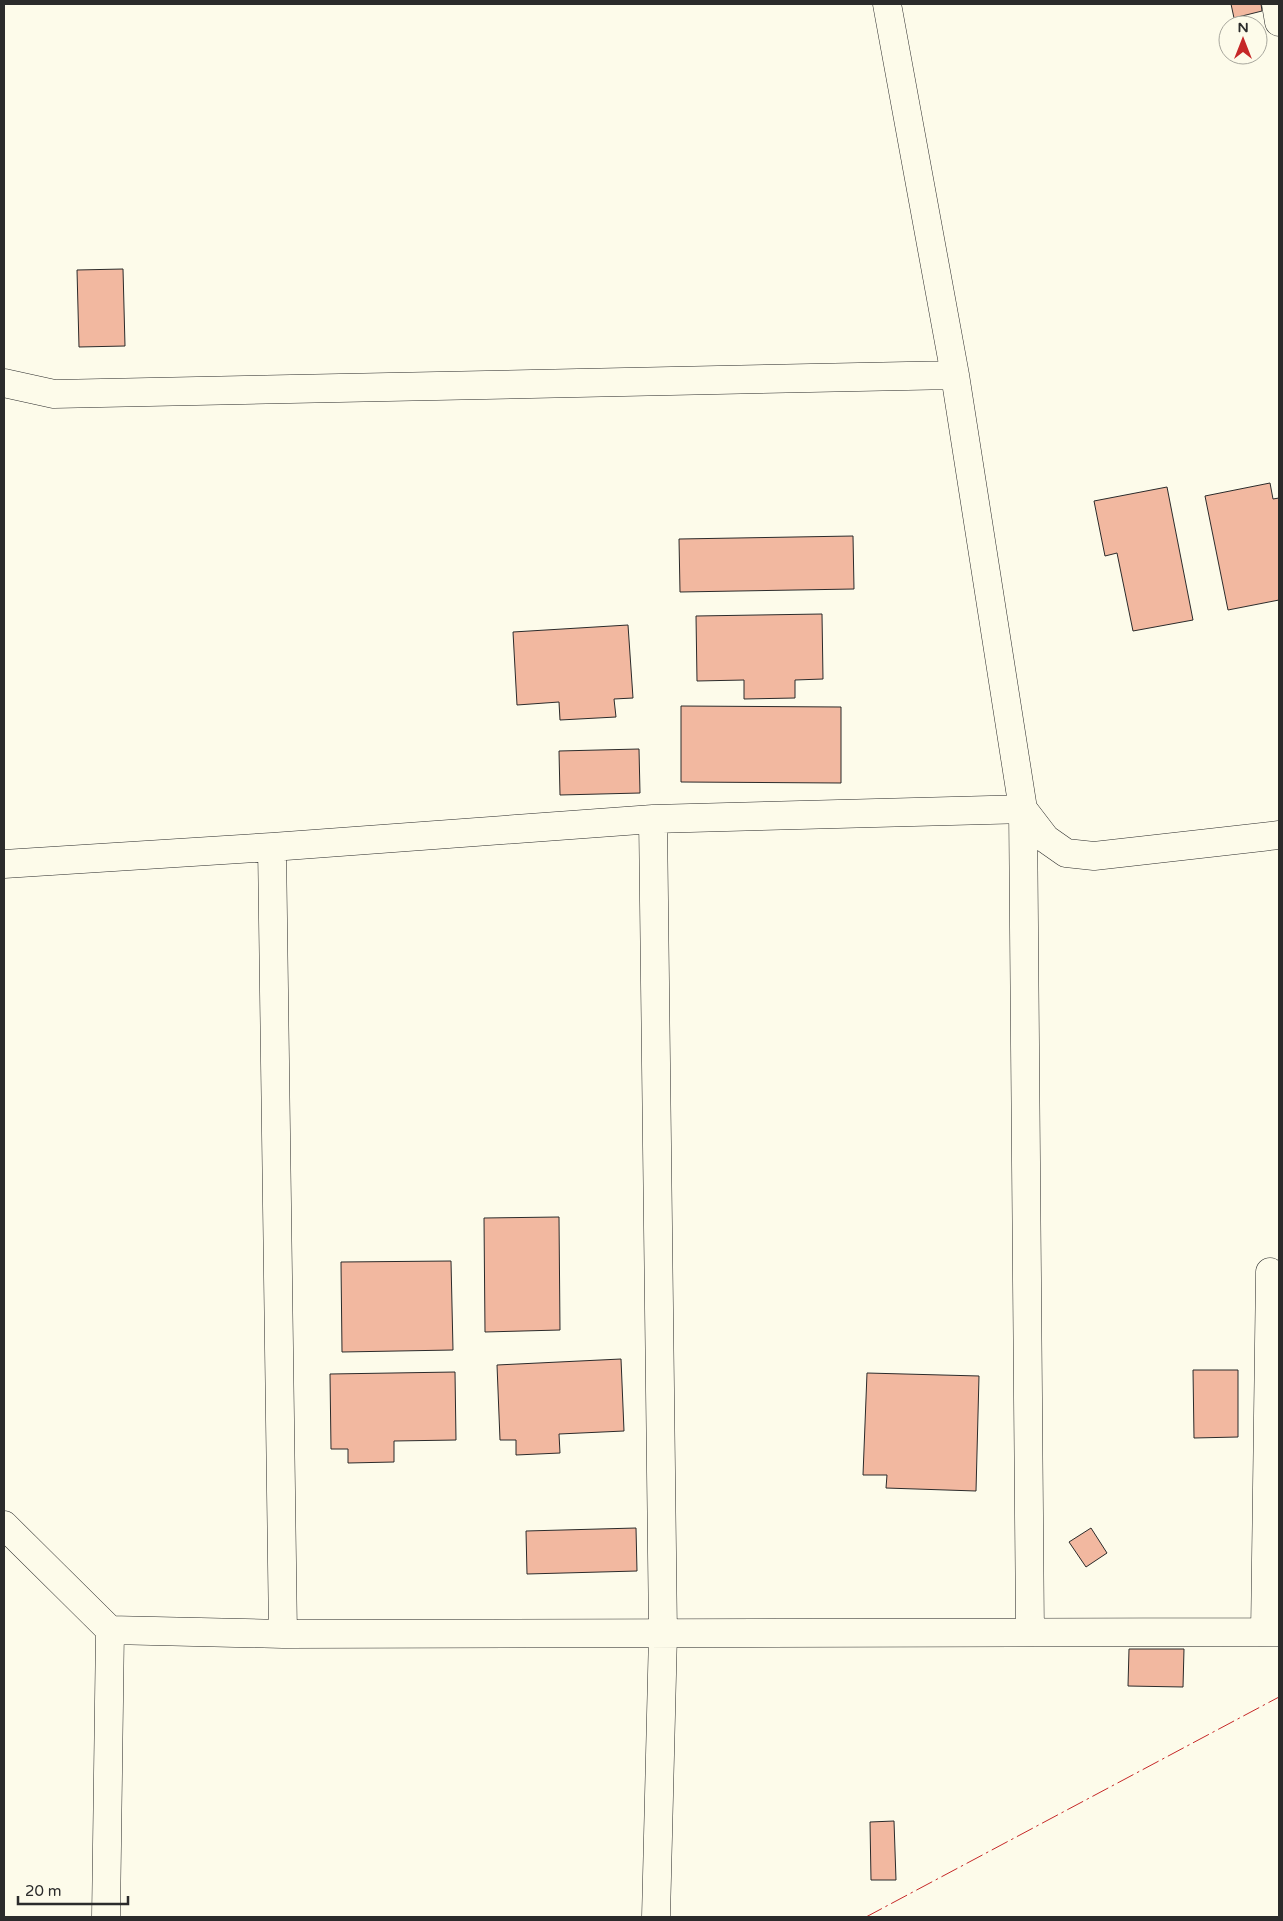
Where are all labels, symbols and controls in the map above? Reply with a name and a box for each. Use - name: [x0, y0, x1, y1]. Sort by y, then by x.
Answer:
- north arrow: [1218, 15, 1268, 65]
- text: N: [1237, 19, 1249, 36]
- scale bar: [18, 1874, 128, 1906]
- text: 20 m: [25, 1882, 62, 1900]

